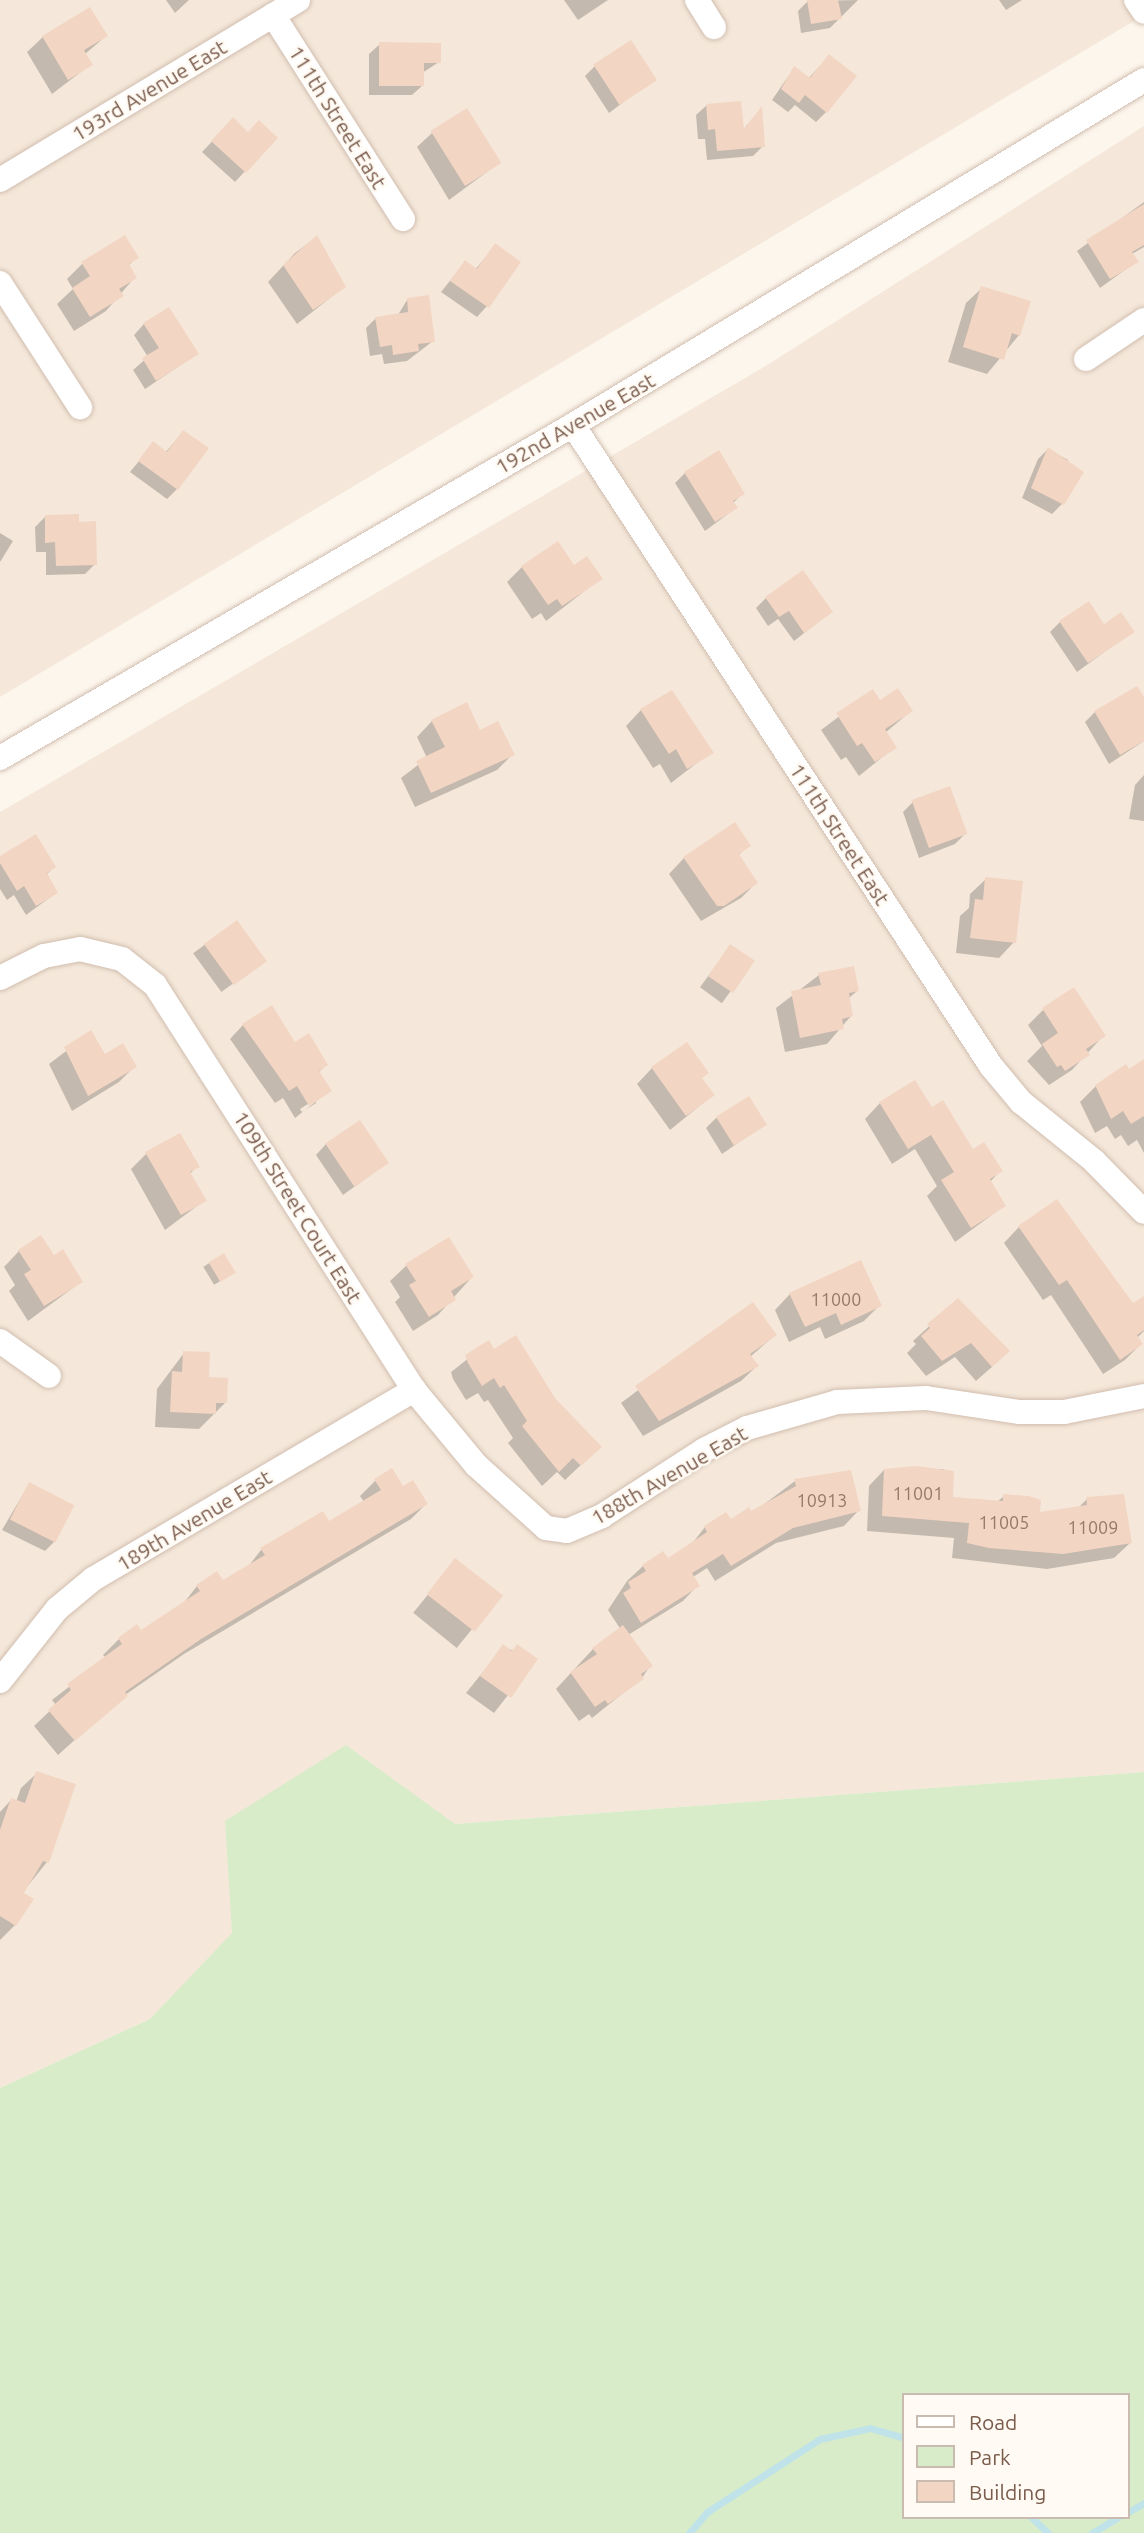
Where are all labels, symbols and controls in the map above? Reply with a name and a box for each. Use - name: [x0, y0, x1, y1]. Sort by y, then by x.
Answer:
- street label: 193rd Avenue East: [67, 34, 231, 146]
- street label: 111th Street East: [284, 41, 392, 193]
- street label: 192nd Avenue East: [491, 367, 659, 479]
- street label: 111th Street East: [785, 758, 895, 910]
- street label: 109th Street Court East: [228, 1106, 368, 1308]
- house number: 11000: [811, 1288, 861, 1310]
- street label: 188th Avenue East: [586, 1420, 752, 1530]
- street label: 189th Avenue East: [112, 1464, 276, 1576]
- house number: 11001: [893, 1482, 943, 1504]
- house number: 10913: [797, 1489, 847, 1511]
- house number: 11005: [979, 1511, 1029, 1533]
- house number: 11009: [1068, 1516, 1118, 1538]
- legend: [902, 2393, 1130, 2519]
- text: Road: [969, 2410, 1017, 2434]
- text: Park: [969, 2445, 1011, 2469]
- text: Building: [969, 2480, 1046, 2504]

